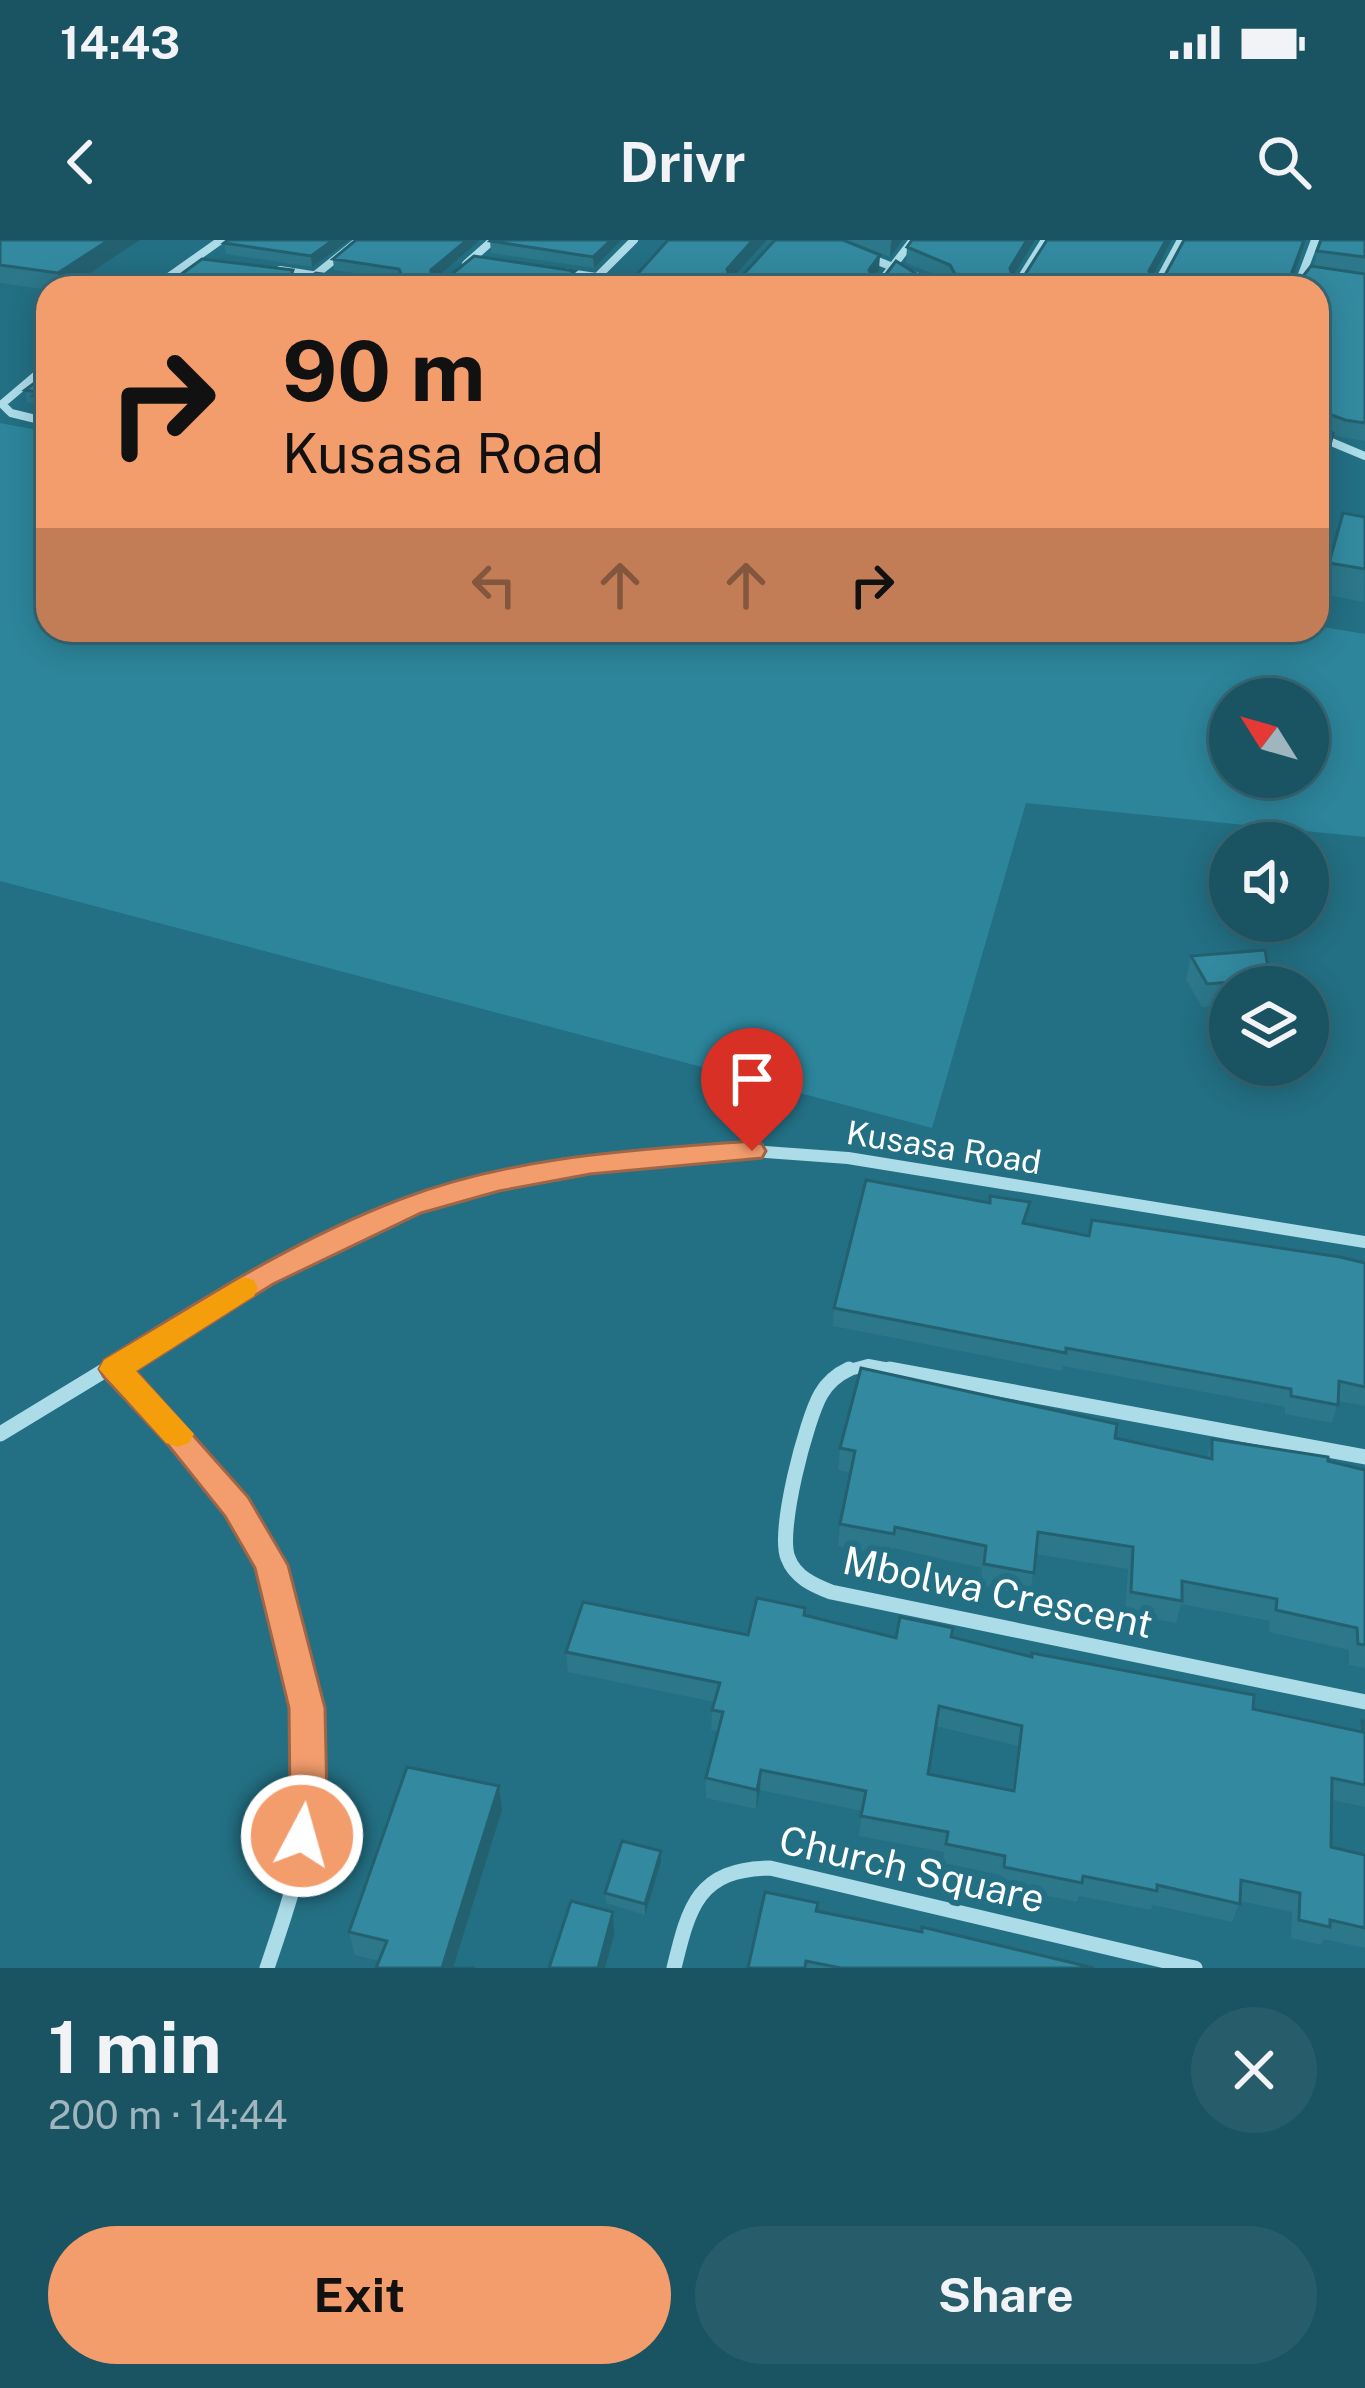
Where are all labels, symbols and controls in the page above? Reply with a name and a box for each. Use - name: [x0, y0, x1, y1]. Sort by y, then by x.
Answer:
- text: 14:43: [60, 16, 180, 69]
- icon: back: [48, 129, 114, 195]
- icon: search: [1251, 129, 1317, 195]
- text: Drivr: [620, 131, 745, 194]
- text: 90 m: [282, 321, 485, 420]
- icon: right: [84, 324, 240, 480]
- text: Kusasa Road: [282, 422, 604, 485]
- icon: left: [461, 552, 527, 618]
- icon: ahead: [587, 552, 653, 618]
- icon: ahead: [713, 552, 779, 618]
- icon: right: [839, 552, 905, 618]
- north arrow: [1209, 678, 1329, 798]
- map controls: [1209, 678, 1329, 1086]
- button: sound: [1209, 822, 1329, 942]
- button: layers: [1209, 966, 1329, 1086]
- pin: [701, 1028, 803, 1151]
- icon: arrive: [719, 1046, 785, 1112]
- street label: Kusasa Road: [844, 1113, 1044, 1181]
- street label: Mbolwa Crescent: [839, 1537, 1157, 1647]
- position arrow: [239, 1773, 365, 1899]
- street label: Church Square: [775, 1816, 1049, 1922]
- text: 1 min: [48, 2005, 222, 2089]
- button: close: [1191, 2007, 1317, 2133]
- text: 200 m · 14:44: [48, 2092, 288, 2138]
- button: Exit: [48, 2226, 671, 2364]
- button: Share: [695, 2226, 1317, 2364]

